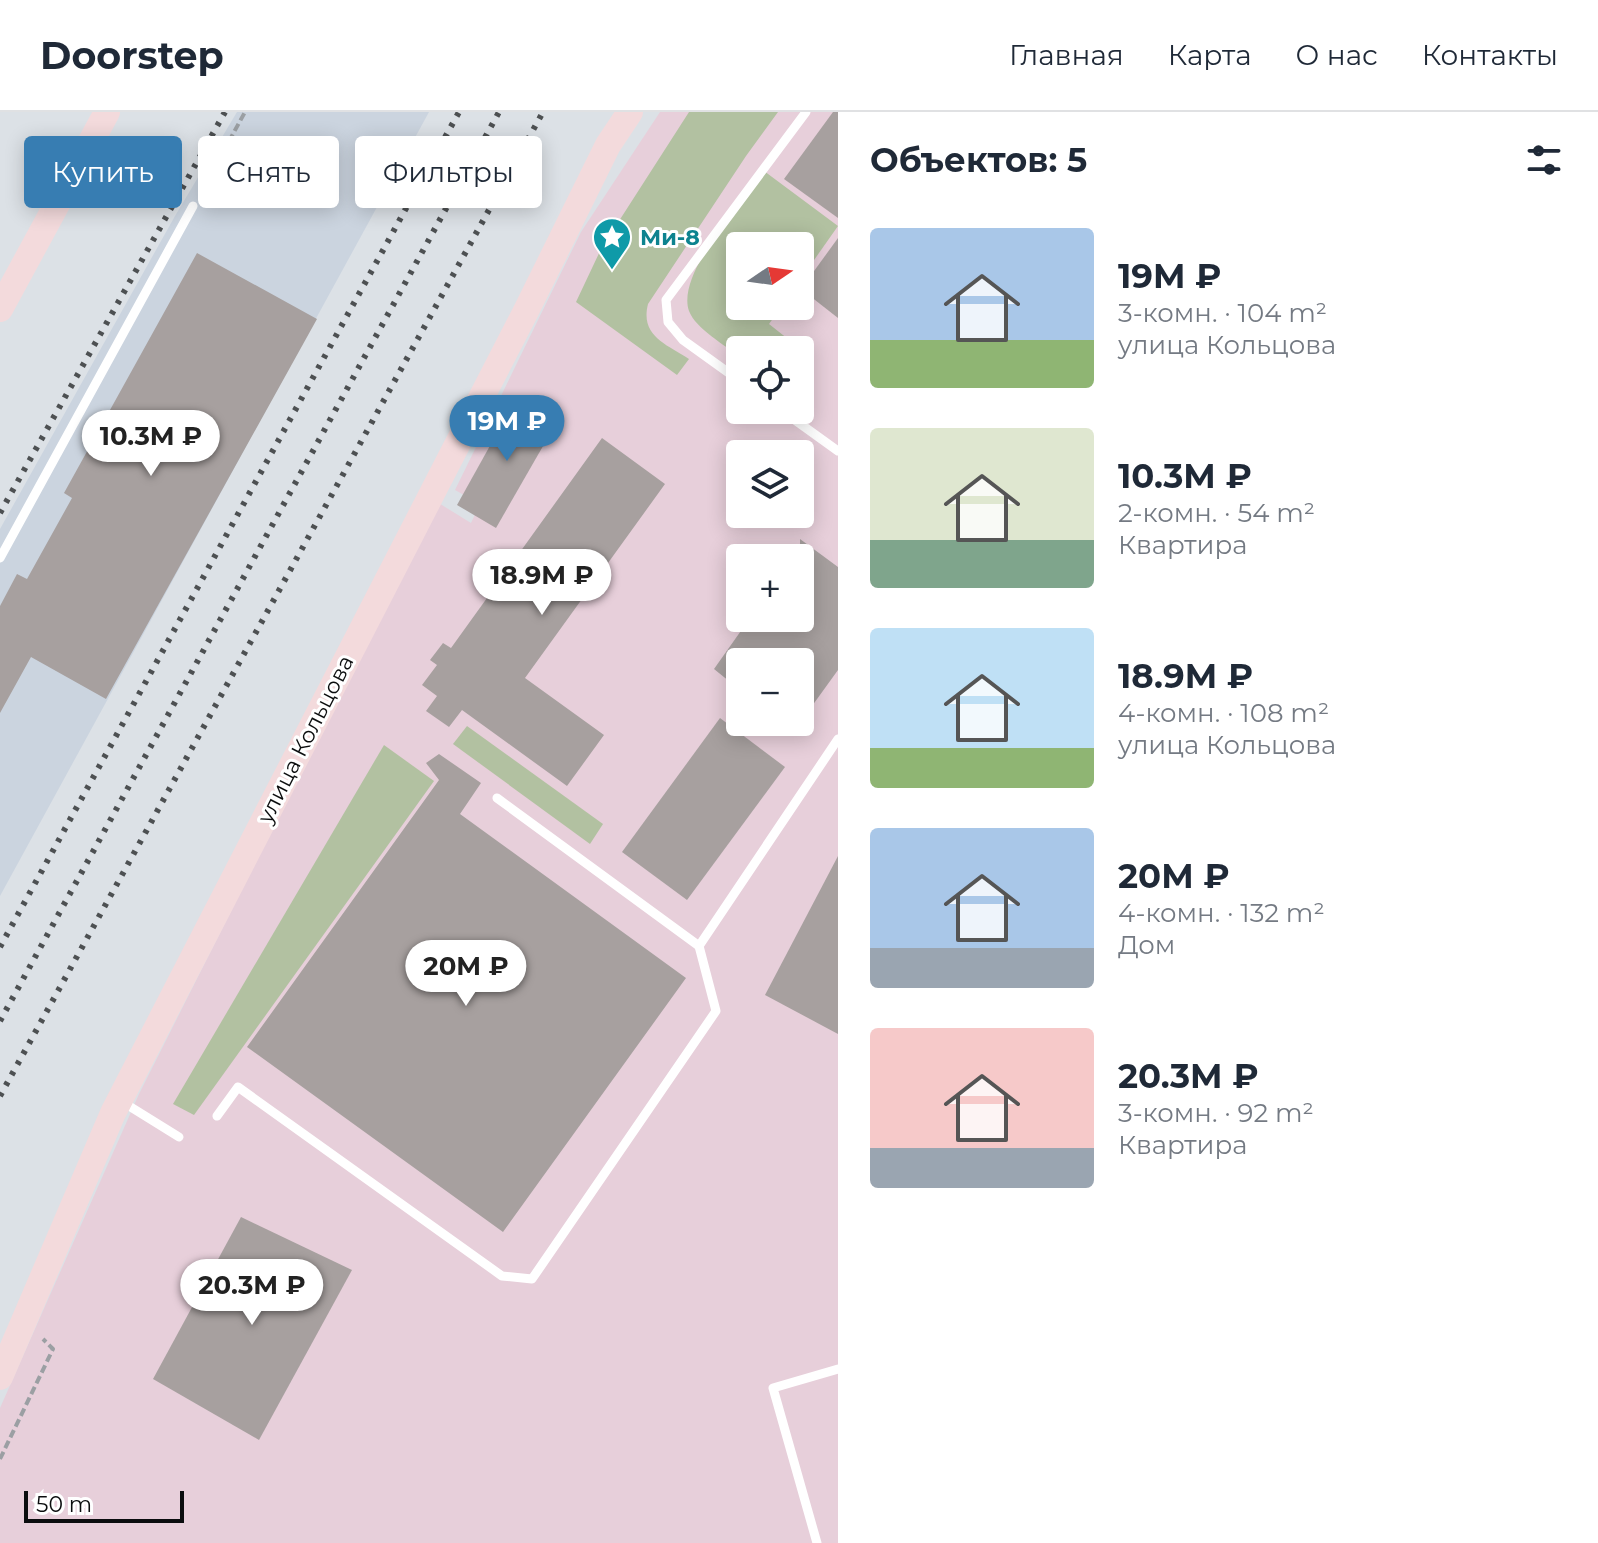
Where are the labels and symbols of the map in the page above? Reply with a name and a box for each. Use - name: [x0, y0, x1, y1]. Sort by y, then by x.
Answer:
- place icon: Ми-8: [591, 216, 633, 271]
- place label: Ми-8: [640, 224, 700, 251]
- north arrow: [726, 232, 814, 320]
- pin: 19M ₽: [451, 395, 563, 463]
- pin: 10.3M ₽: [77, 410, 225, 478]
- pin: 18.9M ₽: [468, 549, 616, 617]
- street label: улица Кольцова: [251, 651, 359, 829]
- pin: 20M ₽: [410, 940, 522, 1008]
- pin: 20.3M ₽: [178, 1259, 326, 1327]
- scale bar: [24, 1487, 184, 1523]

